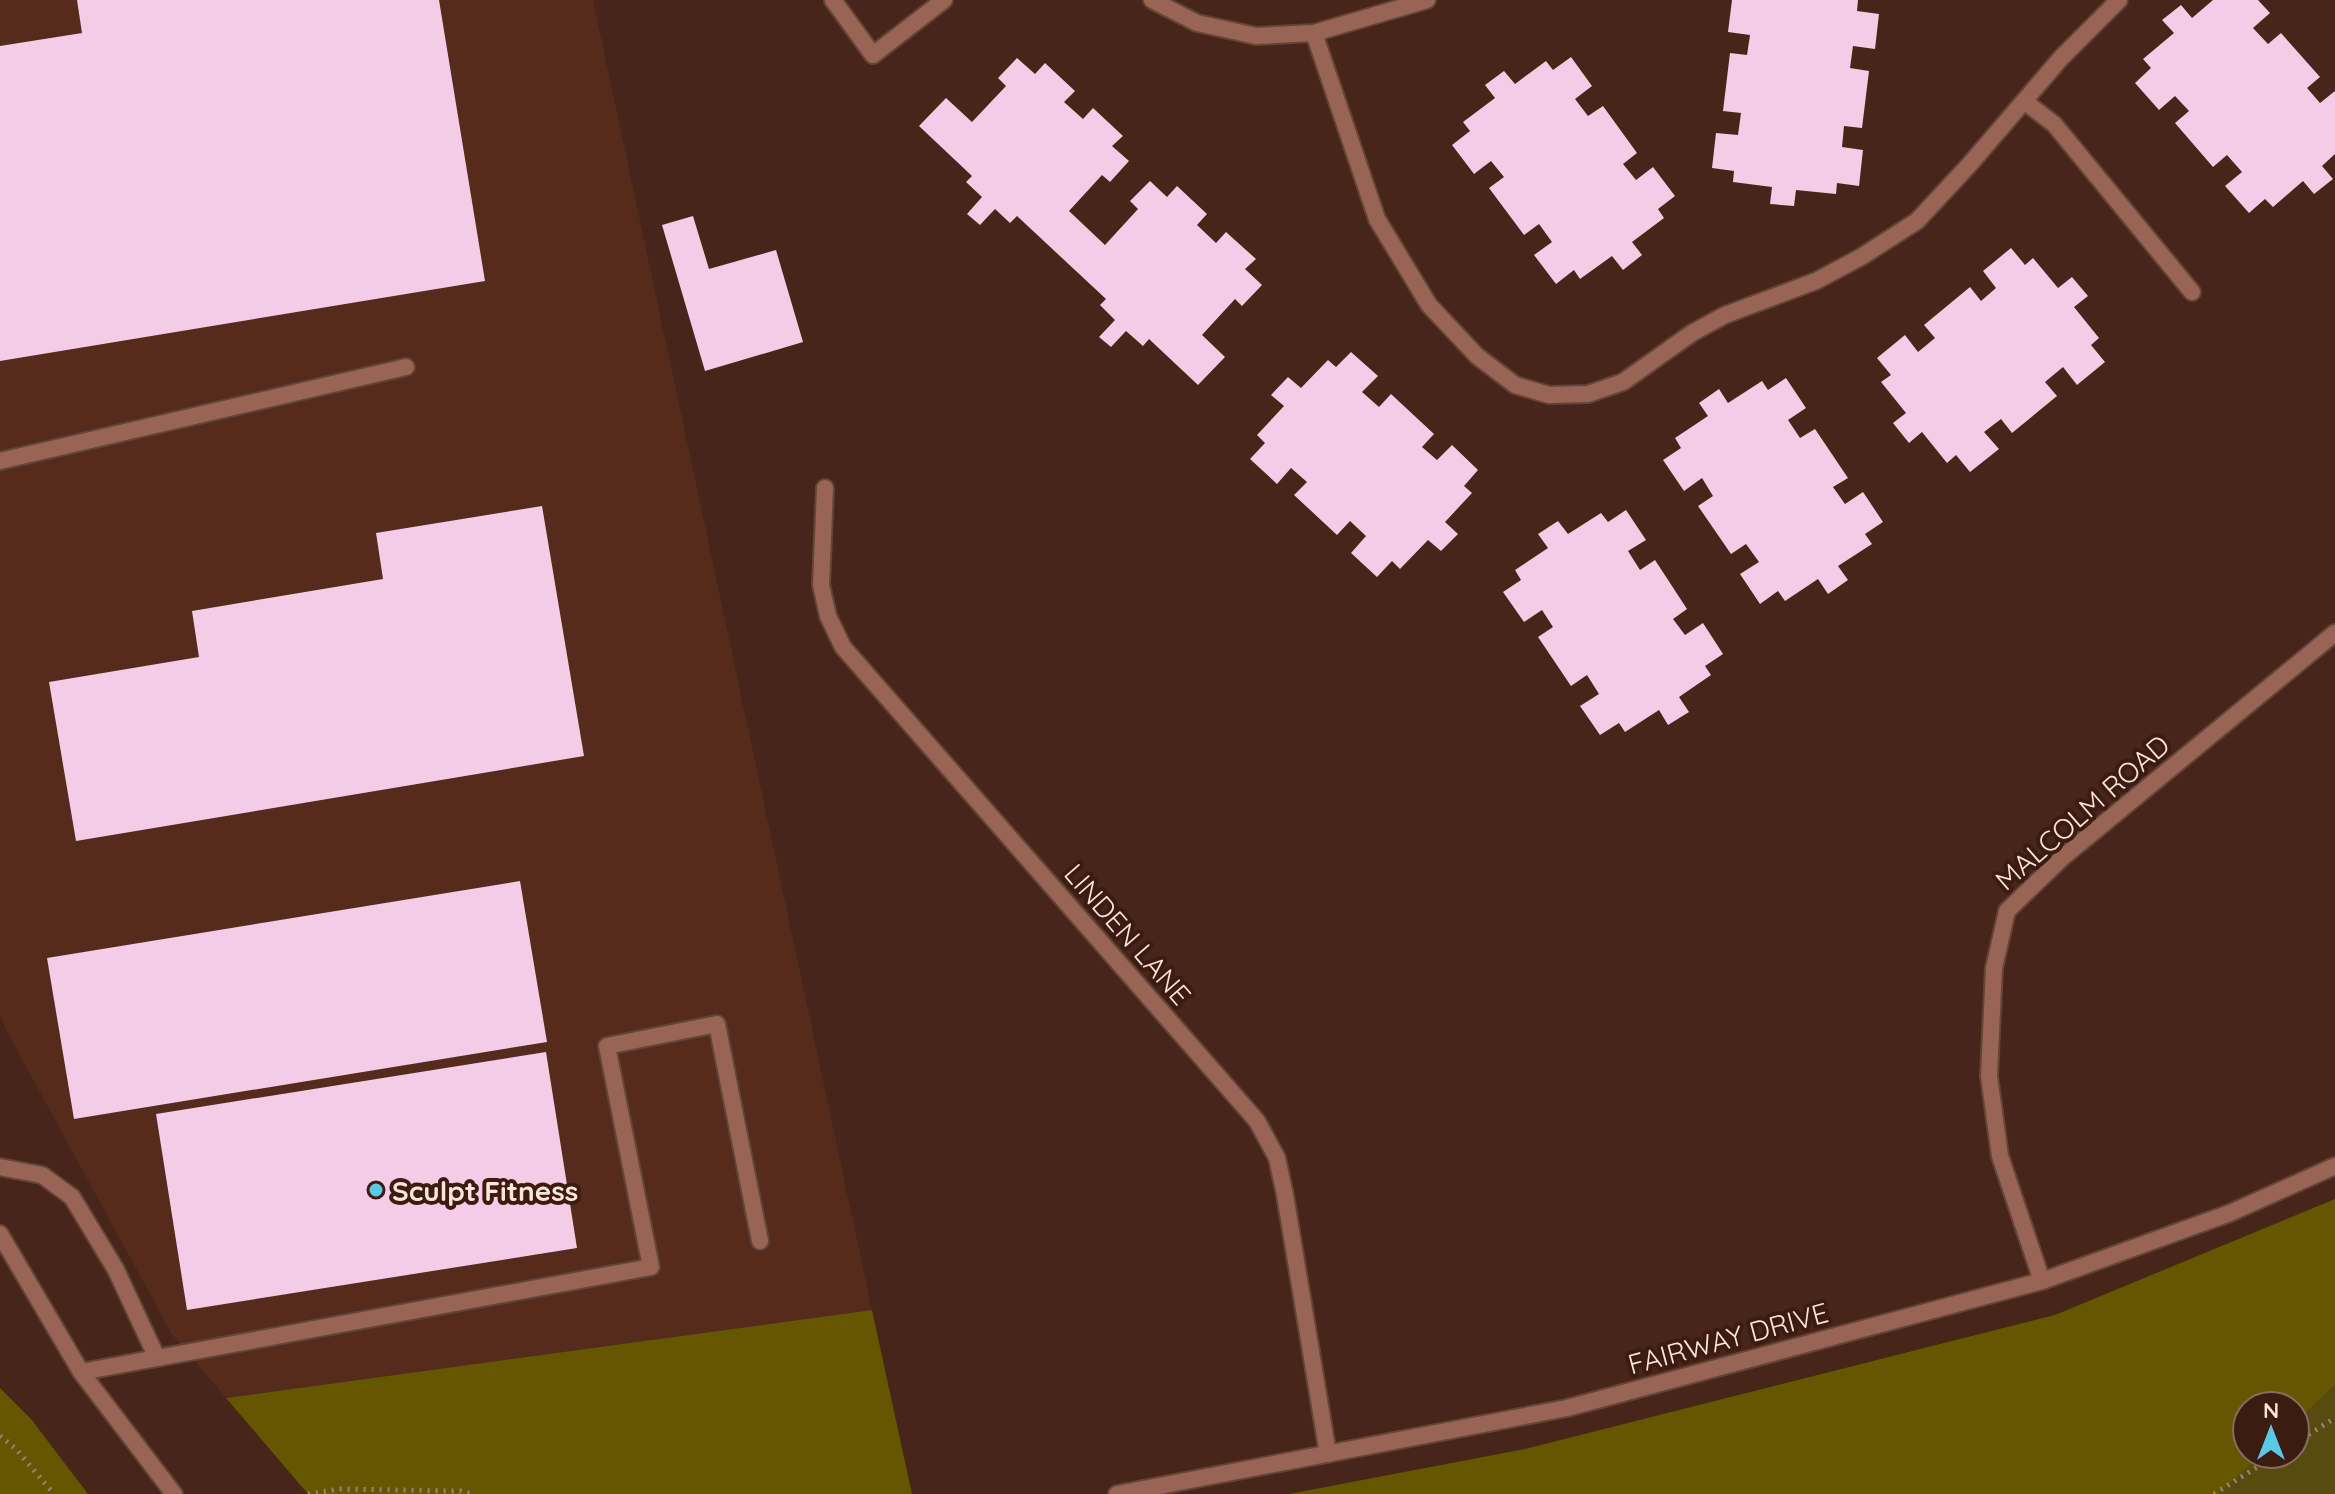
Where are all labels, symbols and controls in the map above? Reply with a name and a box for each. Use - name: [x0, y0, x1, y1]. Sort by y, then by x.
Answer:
- street label: MALCOLM ROAD: [1988, 727, 2176, 897]
- street label: LINDEN LANE: [1057, 856, 1199, 1012]
- place label: Sculpt Fitness: [392, 1173, 578, 1208]
- marker: Sculpt Fitness: [367, 1181, 385, 1199]
- street label: FAIRWAY DRIVE: [1624, 1294, 1832, 1382]
- north arrow: [2231, 1390, 2311, 1470]
- text: N: [2263, 1396, 2279, 1424]

